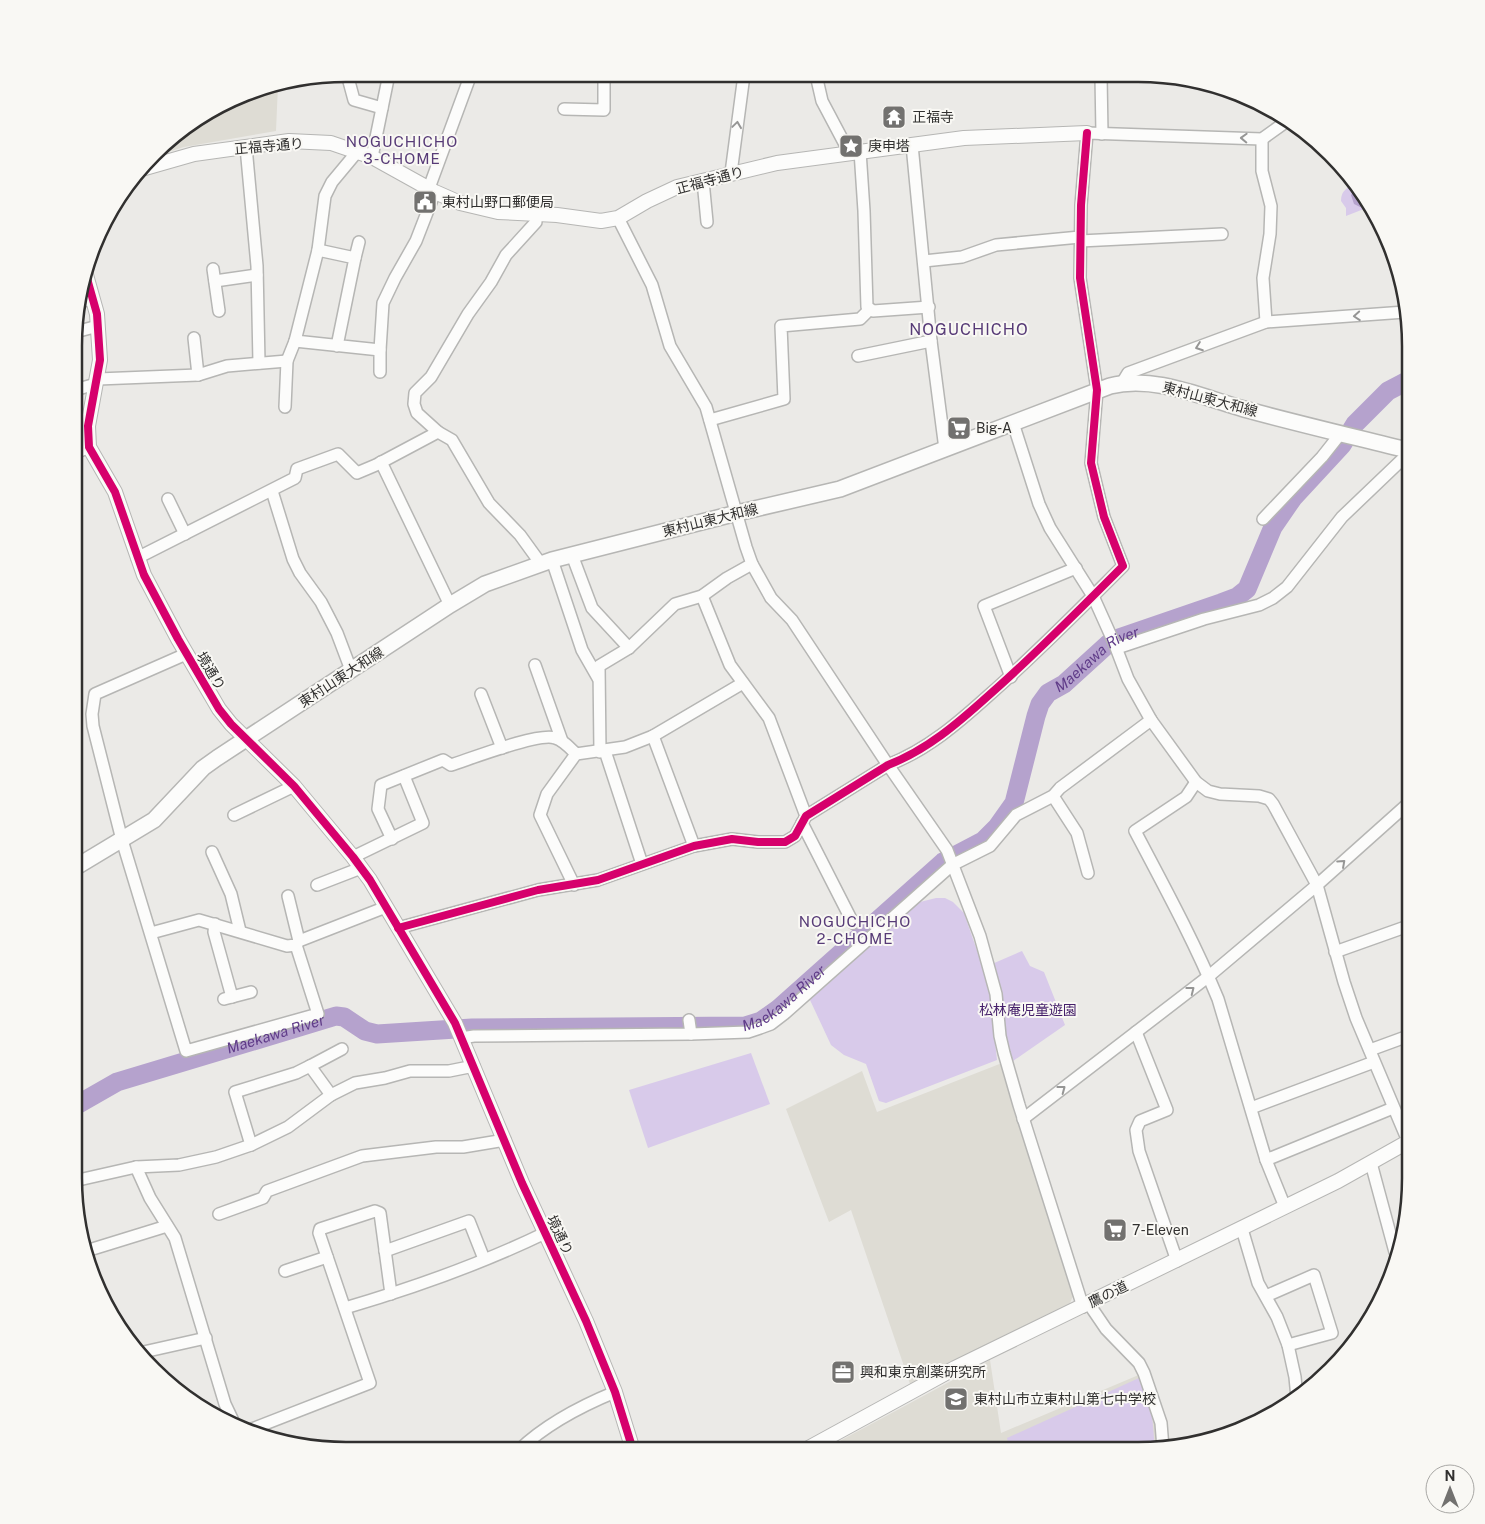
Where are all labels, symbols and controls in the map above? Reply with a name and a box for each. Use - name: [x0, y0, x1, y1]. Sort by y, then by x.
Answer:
- temple icon: 正福寺: [881, 104, 907, 130]
- place label: 正福寺: [912, 109, 954, 125]
- one-way arrow: [731, 121, 742, 129]
- district label: NOGUCHICHO 3-CHOME: [346, 133, 458, 167]
- place icon: 庚申塔: [838, 133, 864, 159]
- one-way arrow: [1239, 133, 1247, 143]
- street label: 正福寺通り: [233, 135, 305, 157]
- place label: 庚申塔: [868, 138, 910, 154]
- street label: 正福寺通り: [674, 163, 746, 197]
- public building icon: 東村山野口郵便局: [412, 189, 438, 215]
- place label: 東村山野口郵便局: [442, 194, 554, 210]
- one-way arrow: [1353, 310, 1361, 321]
- district label: NOGUCHICHO: [909, 320, 1029, 339]
- one-way arrow: [1195, 341, 1204, 351]
- street label: 東村山東大和線: [1161, 379, 1259, 419]
- supermarket icon: Big-A: [946, 415, 972, 441]
- place label: Big-A: [976, 420, 1012, 436]
- street label: 東村山東大和線: [661, 500, 759, 540]
- water label: Maekawa River: [1052, 623, 1141, 695]
- street label: 東村山東大和線: [296, 644, 386, 710]
- street label: 境通り: [193, 649, 229, 693]
- one-way arrow: [1336, 860, 1345, 869]
- district label: NOGUCHICHO 2-CHOME: [799, 913, 911, 947]
- water label: Maekawa River: [740, 961, 829, 1034]
- one-way arrow: [1185, 987, 1194, 996]
- park label: 松林庵児童遊園: [979, 1002, 1077, 1018]
- water label: Maekawa River: [224, 1011, 327, 1057]
- one-way arrow: [1056, 1086, 1066, 1095]
- street label: 境通り: [544, 1213, 576, 1257]
- supermarket icon: 7-Eleven: [1102, 1217, 1128, 1243]
- place label: 7-Eleven: [1132, 1222, 1189, 1238]
- street label: 鷹の道: [1086, 1278, 1130, 1310]
- office icon: 興和東京創薬研究所: [830, 1359, 856, 1385]
- place label: 興和東京創薬研究所: [860, 1364, 986, 1380]
- school or university icon: 東村山市立東村山第七中学校: [943, 1386, 969, 1412]
- place label: 東村山市立東村山第七中学校: [974, 1391, 1156, 1407]
- north arrow: [1425, 1464, 1475, 1514]
- text: N: [1445, 1468, 1455, 1484]

